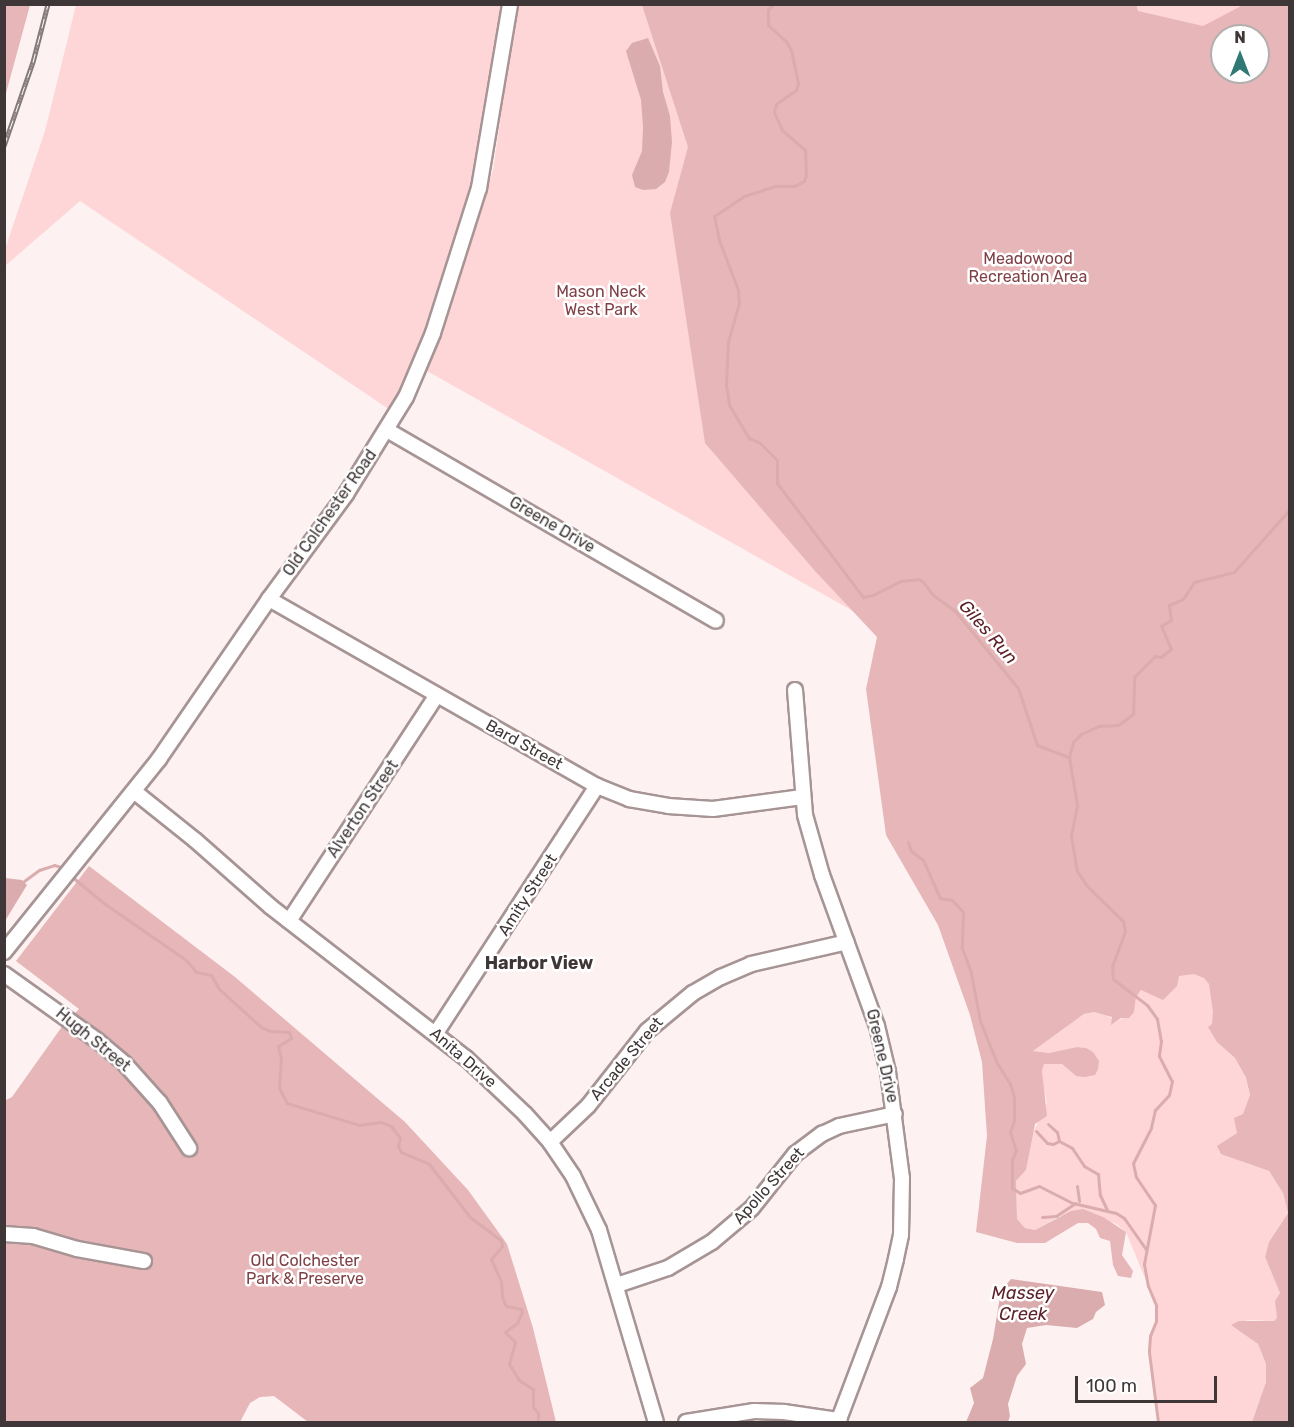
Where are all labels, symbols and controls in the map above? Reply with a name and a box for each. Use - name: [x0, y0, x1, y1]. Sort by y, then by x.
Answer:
- north arrow: [1210, 24, 1270, 84]
- text: N: [1234, 28, 1246, 47]
- park label: Meadowood Recreation Area: [968, 249, 1088, 287]
- park label: Mason Neck West Park: [556, 282, 646, 320]
- street label: Old Colchester Road: [279, 446, 381, 580]
- street label: Greene Drive: [506, 493, 598, 557]
- water label: Giles Run: [954, 595, 1022, 669]
- street label: Bard Street: [482, 716, 566, 774]
- street label: Alverton Street: [323, 757, 403, 861]
- street label: Amity Street: [494, 850, 562, 940]
- district label: Harbor View: [484, 952, 594, 974]
- street label: Hugh Street: [52, 1004, 134, 1076]
- street label: Greene Drive: [862, 1007, 902, 1105]
- street label: Arcade Street: [587, 1013, 667, 1105]
- street label: Anita Drive: [426, 1024, 500, 1092]
- street label: Apollo Street: [730, 1144, 808, 1228]
- park label: Old Colchester Park & Preserve: [246, 1251, 364, 1289]
- water label: Massey Creek: [992, 1283, 1054, 1326]
- scale bar: [1078, 1364, 1220, 1402]
- text: 100 m: [1086, 1375, 1137, 1397]

